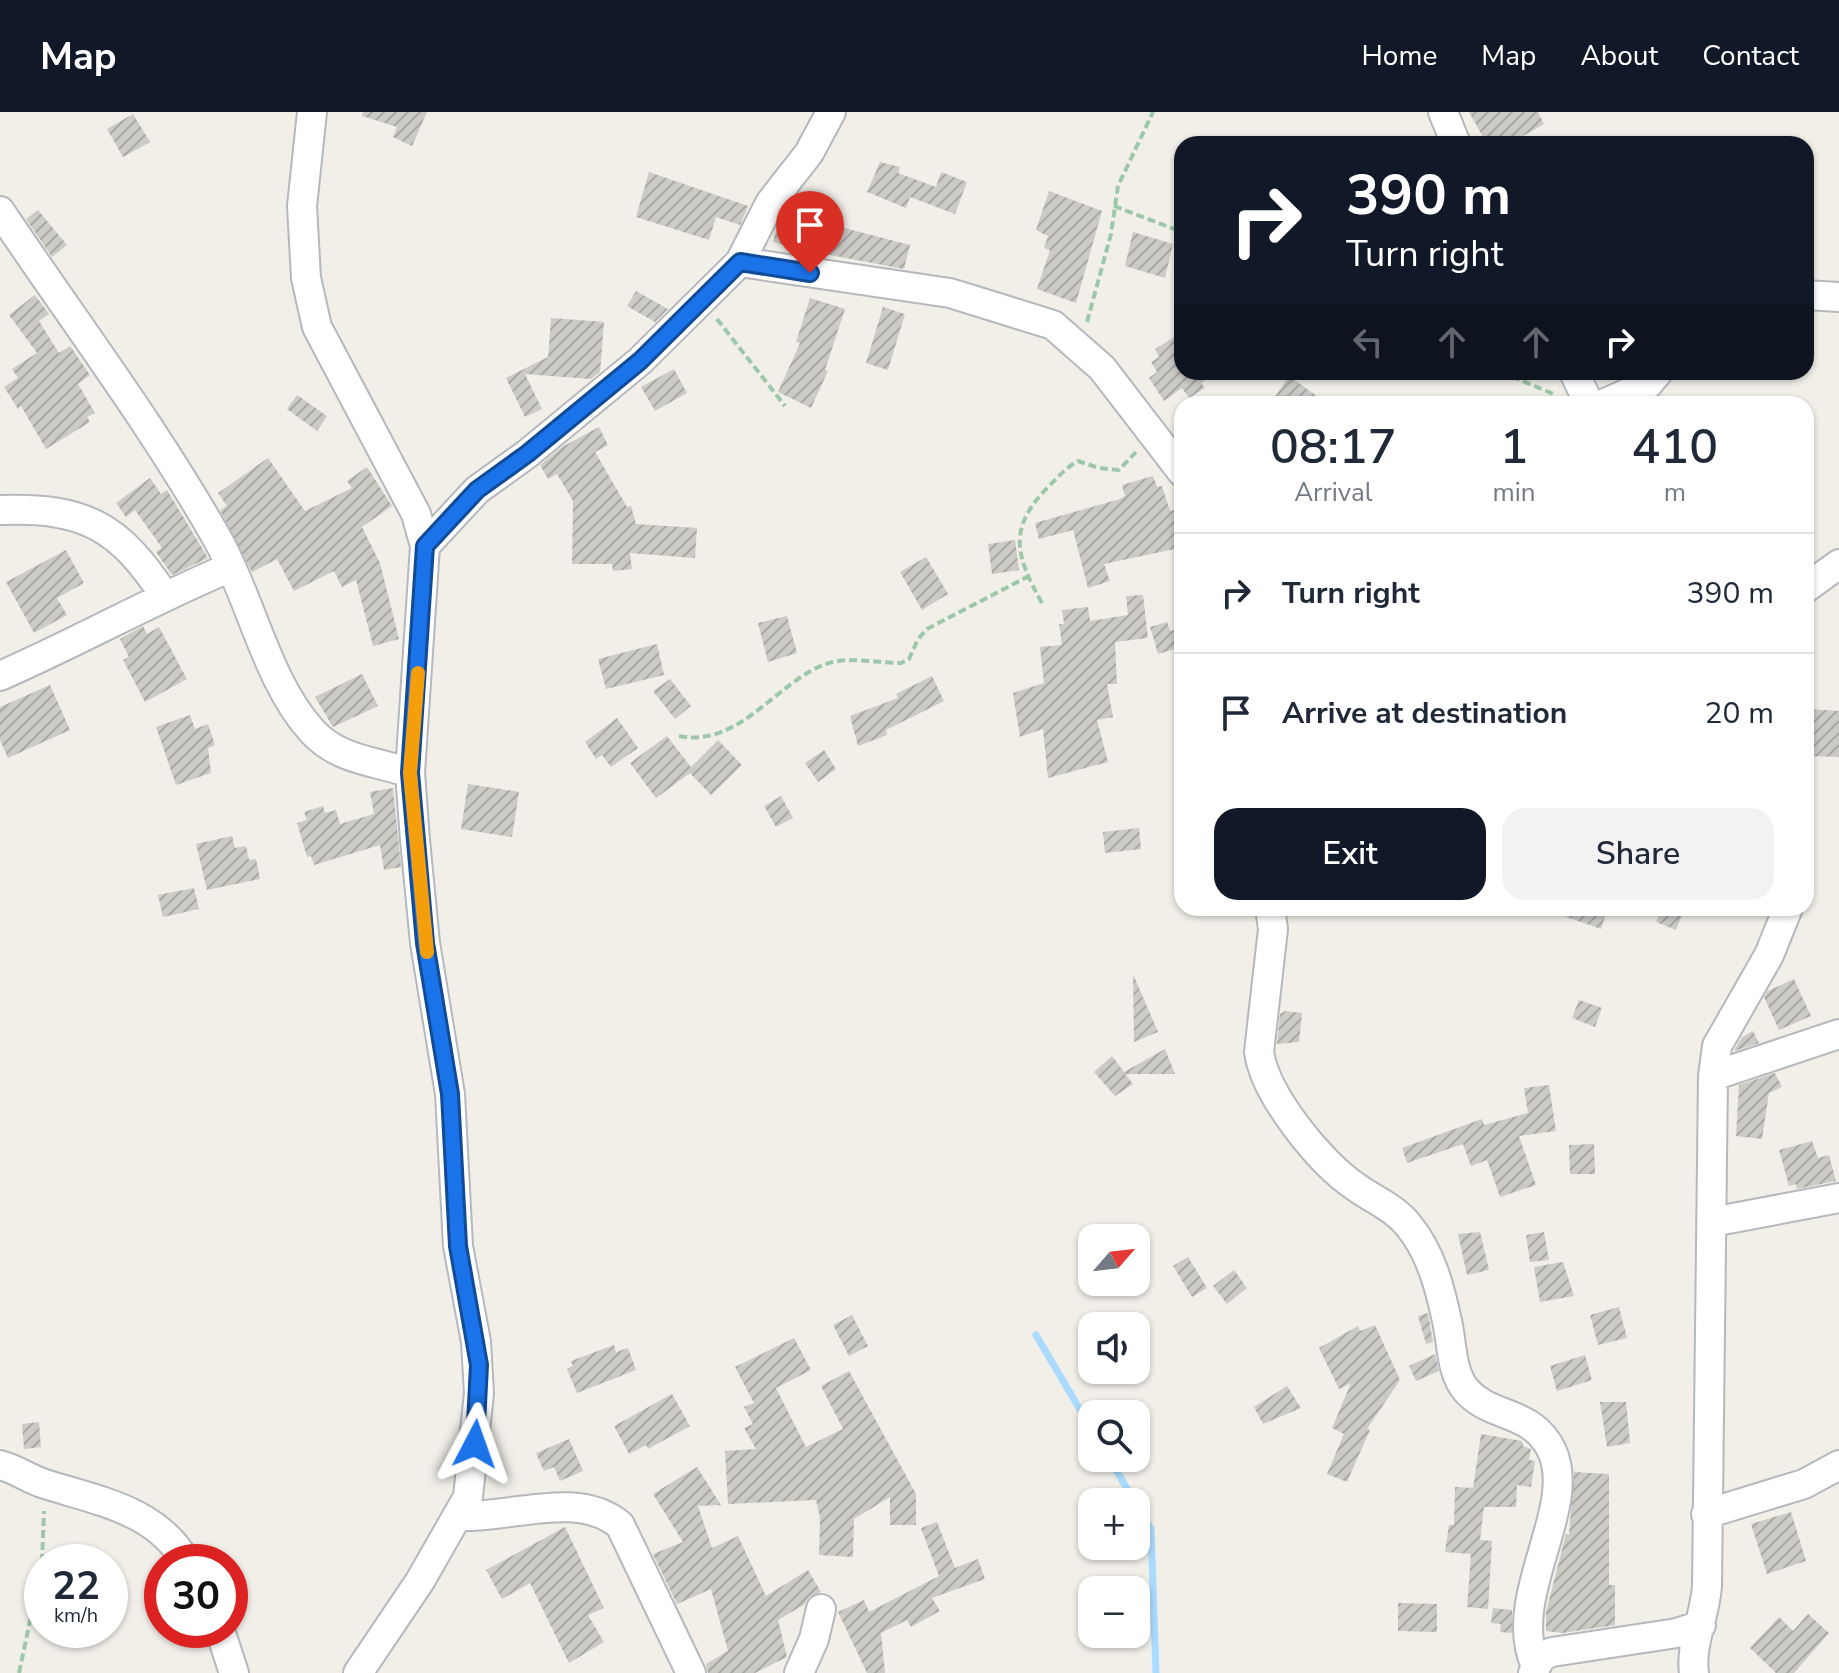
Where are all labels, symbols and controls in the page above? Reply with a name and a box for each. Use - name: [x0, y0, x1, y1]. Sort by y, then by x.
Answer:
- text: Map: [40, 31, 117, 82]
- text: Home: [1362, 37, 1437, 75]
- text: Map: [1481, 37, 1536, 75]
- text: About: [1580, 37, 1658, 75]
- text: Contact: [1702, 37, 1799, 75]
- text: 390 m: [1346, 157, 1511, 234]
- icon: right: [1214, 168, 1318, 272]
- pin: [776, 191, 844, 273]
- icon: arrive: [788, 203, 832, 247]
- text: Turn right: [1346, 230, 1503, 279]
- icon: left: [1346, 320, 1390, 364]
- icon: ahead: [1430, 320, 1474, 364]
- icon: ahead: [1514, 320, 1558, 364]
- icon: right: [1598, 320, 1642, 364]
- text: 08:17: [1270, 414, 1397, 480]
- text: 1: [1500, 414, 1528, 480]
- text: 410: [1632, 414, 1718, 480]
- text: Arrival: [1294, 475, 1372, 510]
- text: min: [1493, 475, 1536, 510]
- text: m: [1664, 475, 1686, 510]
- icon: right: [1214, 571, 1258, 615]
- text: Turn right: [1282, 573, 1420, 614]
- text: 390 m: [1687, 573, 1774, 614]
- icon: arrive: [1214, 691, 1258, 735]
- text: Arrive at destination: [1282, 693, 1567, 734]
- text: 20 m: [1705, 693, 1774, 734]
- button: Exit: [1214, 808, 1486, 900]
- button: Share: [1502, 808, 1774, 900]
- north arrow: [1078, 1224, 1150, 1296]
- map controls: [1078, 1224, 1150, 1648]
- button: sound: [1078, 1312, 1150, 1384]
- button: search: [1078, 1400, 1150, 1472]
- position arrow: [433, 1402, 517, 1486]
- button: +: [1078, 1488, 1150, 1560]
- speed limit sign: 30: [144, 1544, 248, 1648]
- text: 22: [52, 1559, 100, 1613]
- button: −: [1078, 1576, 1150, 1648]
- text: km/h: [54, 1602, 98, 1629]

